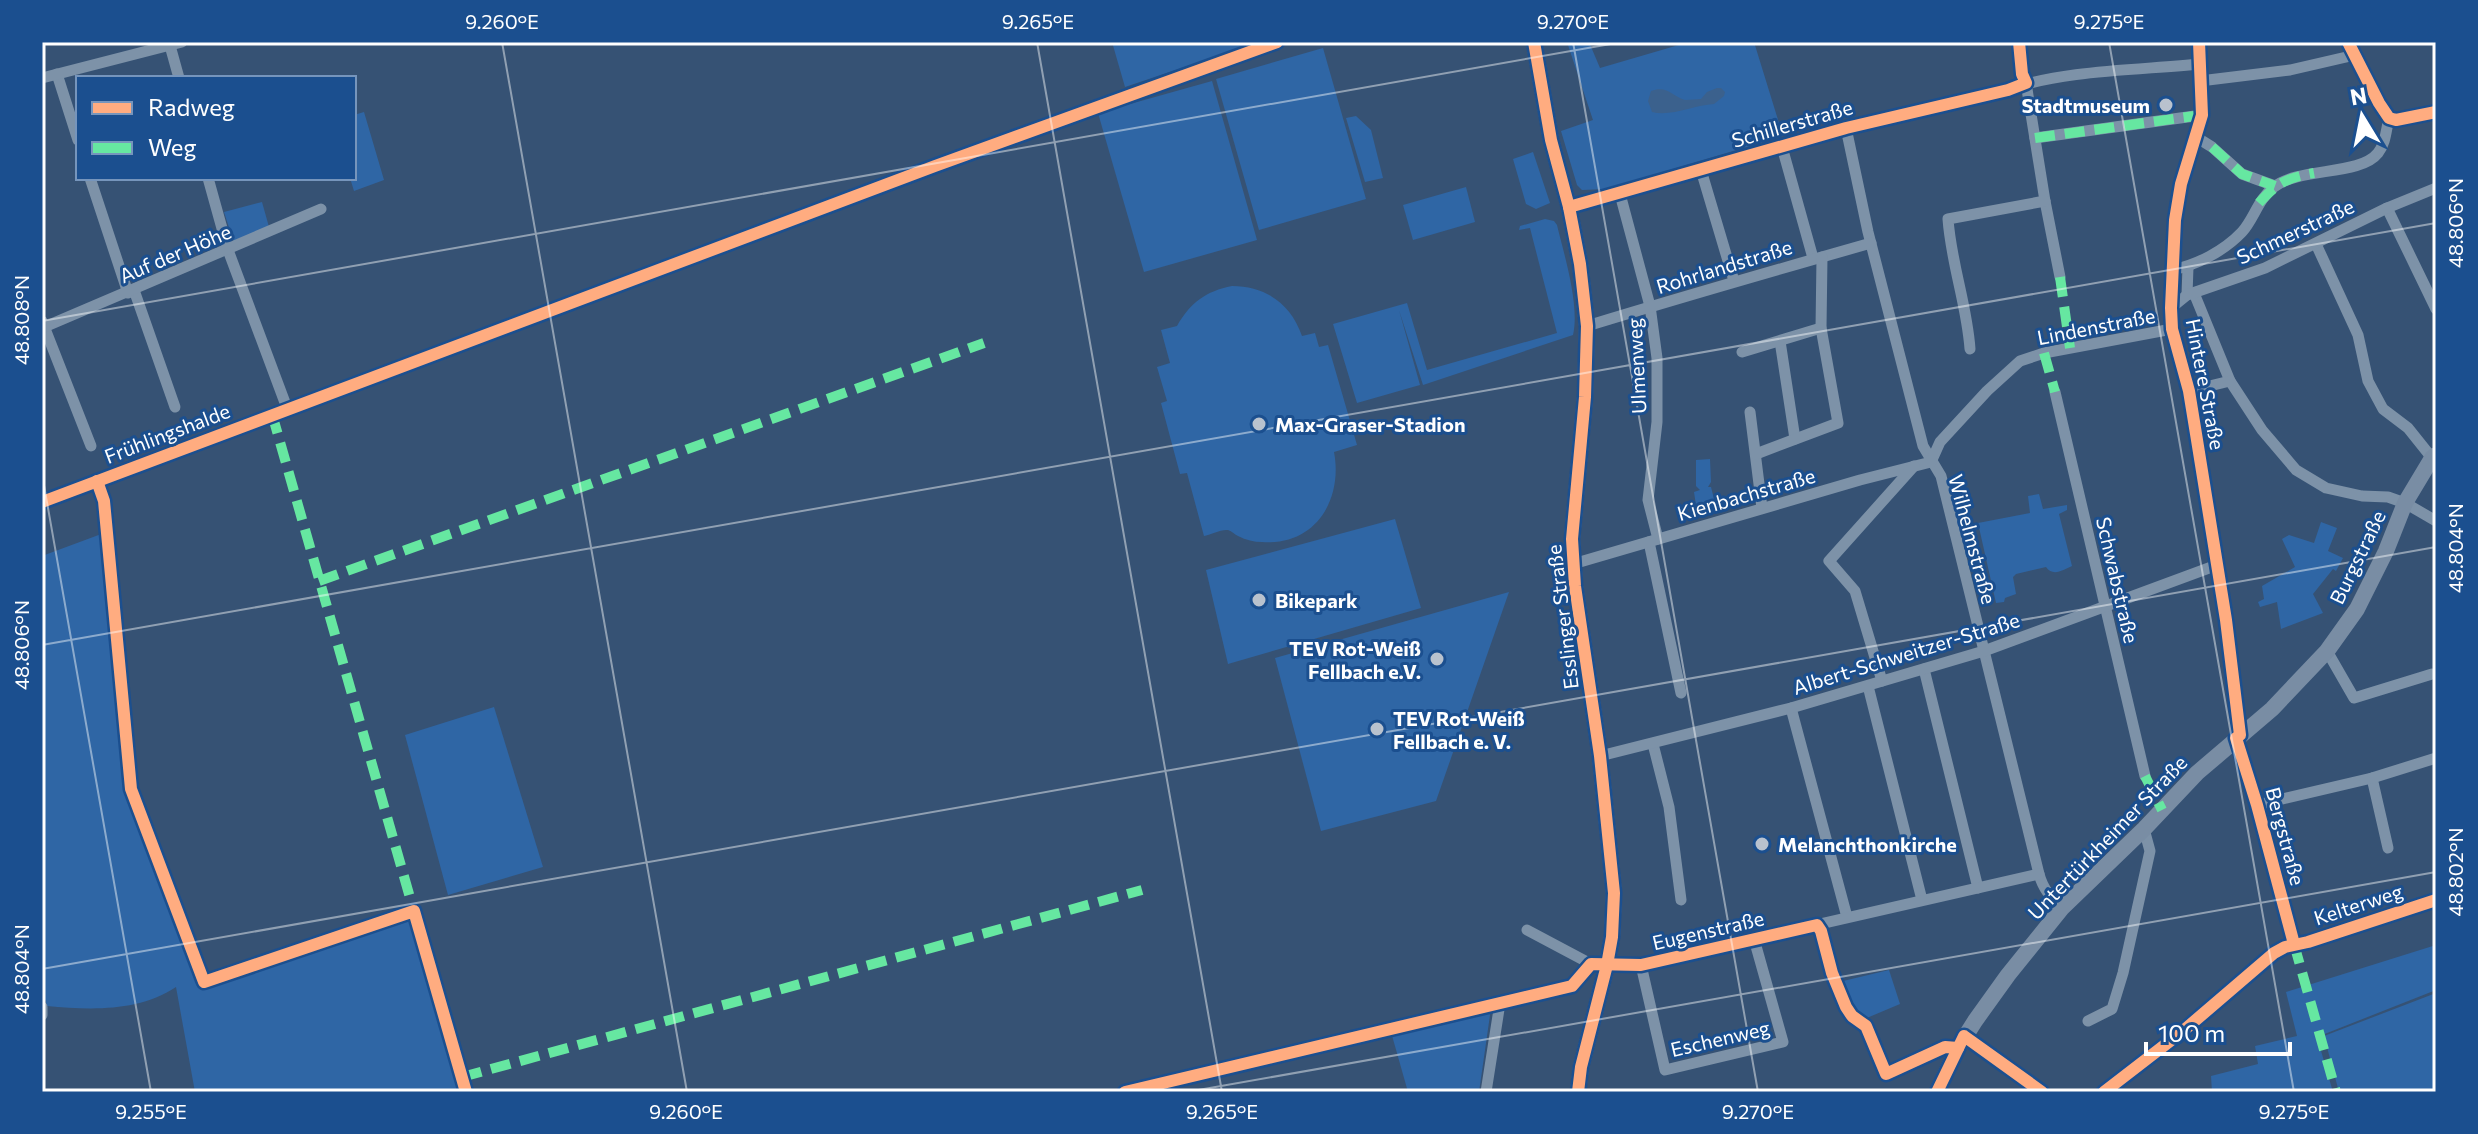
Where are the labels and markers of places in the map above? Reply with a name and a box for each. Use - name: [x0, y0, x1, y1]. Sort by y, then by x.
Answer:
- place label: Stadtmuseum: [2021, 93, 2150, 117]
- marker: Stadtmuseum: [2157, 96, 2175, 114]
- place label: Max-Graser-Stadion: [1275, 412, 1465, 436]
- marker: Max-Graser-Stadion: [1250, 415, 1268, 433]
- place label: Bikepark: [1275, 588, 1358, 612]
- marker: Bikepark: [1250, 591, 1268, 609]
- place label: TEV Rot-Weiß Fellbach e.V.: [1289, 636, 1421, 683]
- marker: TEV Rot-Weiß Fellbach e.V.: [1428, 650, 1446, 668]
- place label: TEV Rot-Weiß Fellbach e. V.: [1393, 706, 1525, 753]
- marker: TEV Rot-Weiß Fellbach e. V.: [1368, 720, 1386, 738]
- place label: Melanchthonkirche: [1778, 832, 1957, 856]
- marker: Melanchthonkirche: [1753, 835, 1771, 853]

